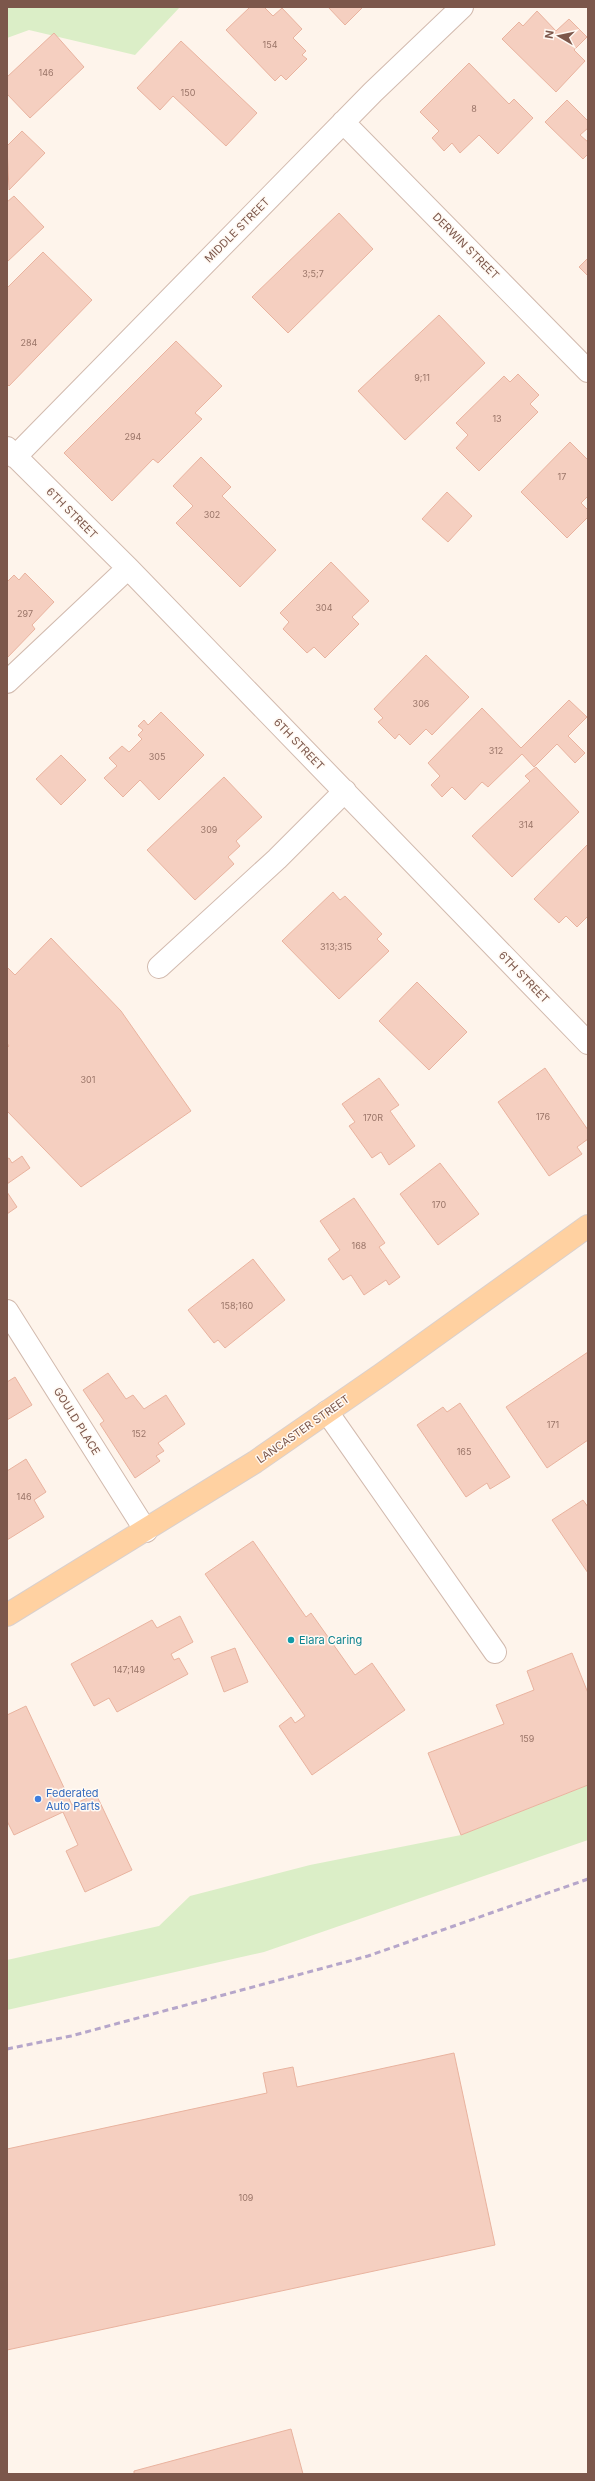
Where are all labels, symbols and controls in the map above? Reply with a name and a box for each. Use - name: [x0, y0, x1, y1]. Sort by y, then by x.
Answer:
- north arrow: [539, 16, 579, 56]
- text: N: [542, 29, 557, 40]
- house number: 154: [263, 39, 278, 50]
- house number: 146: [38, 67, 54, 78]
- house number: 150: [181, 87, 196, 98]
- house number: 8: [471, 103, 477, 114]
- street label: MIDDLE STREET: [202, 195, 272, 265]
- street label: DERWIN STREET: [430, 210, 502, 282]
- house number: 3;5;7: [302, 268, 324, 279]
- house number: 284: [21, 337, 38, 348]
- house number: 9;11: [414, 372, 430, 383]
- house number: 13: [492, 413, 502, 424]
- house number: 294: [125, 431, 142, 442]
- house number: 17: [558, 471, 566, 482]
- street label: 6TH STREET: [43, 484, 101, 542]
- house number: 302: [204, 509, 220, 520]
- house number: 304: [315, 602, 333, 613]
- house number: 297: [17, 608, 33, 619]
- house number: 306: [413, 698, 430, 709]
- street label: 6TH STREET: [271, 715, 327, 773]
- house number: 312: [489, 745, 503, 756]
- house number: 305: [149, 751, 165, 762]
- house number: 314: [518, 819, 534, 830]
- house number: 309: [201, 824, 218, 835]
- house number: 313;315: [320, 941, 352, 952]
- street label: 6TH STREET: [496, 948, 552, 1006]
- house number: 301: [81, 1074, 95, 1085]
- house number: 176: [536, 1111, 551, 1122]
- house number: 170R: [363, 1112, 383, 1123]
- house number: 170: [432, 1199, 446, 1210]
- house number: 168: [352, 1240, 367, 1251]
- house number: 158;160: [221, 1300, 253, 1311]
- street label: GOULD PLACE: [51, 1385, 103, 1457]
- street label: LANCASTER STREET: [254, 1392, 352, 1466]
- house number: 171: [547, 1419, 559, 1430]
- house number: 152: [132, 1428, 146, 1439]
- house number: 165: [457, 1446, 471, 1457]
- house number: 146: [16, 1491, 32, 1502]
- place label: Elara Caring: [299, 1633, 362, 1647]
- marker: Elara Caring: [286, 1635, 296, 1645]
- house number: 147;149: [113, 1664, 145, 1675]
- house number: 159: [520, 1733, 535, 1744]
- place label: Federated Auto Parts: [46, 1786, 100, 1813]
- marker: Federated Auto Parts: [33, 1794, 43, 1804]
- house number: 109: [239, 2192, 254, 2203]

